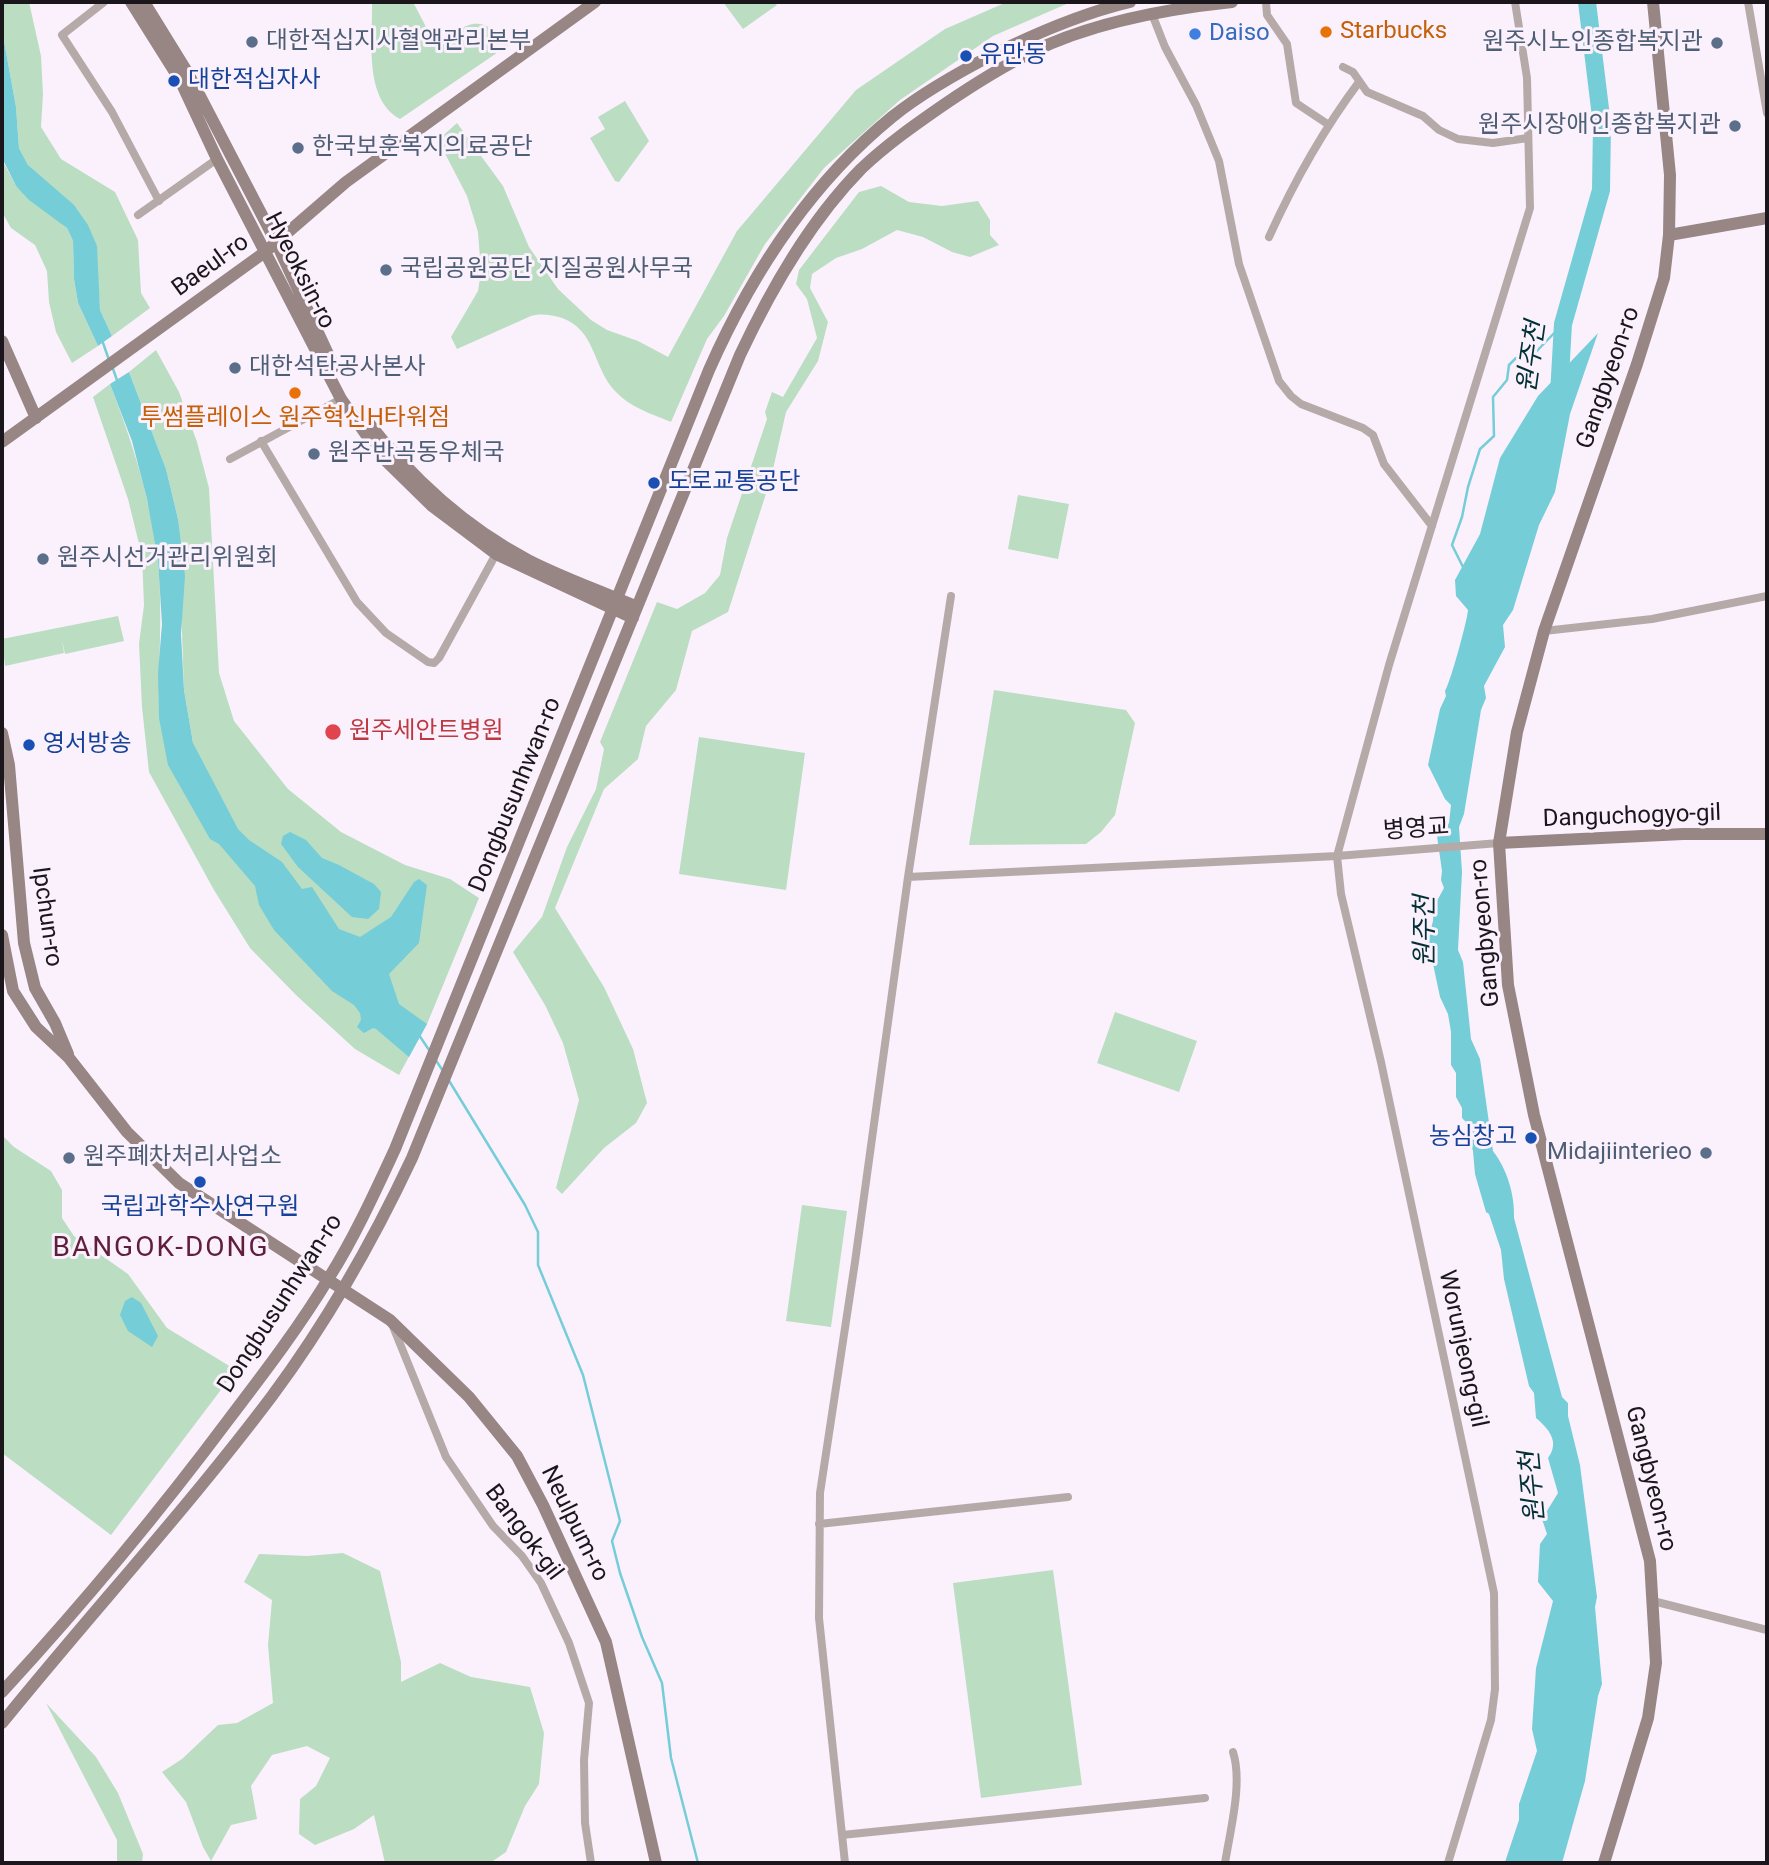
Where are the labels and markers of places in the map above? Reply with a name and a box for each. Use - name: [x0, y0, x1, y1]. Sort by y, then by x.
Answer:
- place label: Starbucks: [1340, 18, 1447, 46]
- place label: Daiso: [1209, 20, 1270, 48]
- marker: Starbucks: [1318, 24, 1334, 40]
- marker: Daiso: [1187, 26, 1203, 42]
- place label: 대한적십지사혈액관리본부: [266, 28, 531, 56]
- place label: 원주시노인종합복지관: [1482, 29, 1703, 57]
- marker: 대한적십지사혈액관리본부: [244, 34, 260, 50]
- marker: 원주시노인종합복지관: [1709, 35, 1725, 51]
- place label: 유만동: [980, 42, 1046, 70]
- marker: 유만동: [958, 48, 974, 64]
- place label: 대한적십자사: [188, 67, 320, 95]
- marker: 대한적십자사: [166, 73, 182, 89]
- place label: 원주시장애인종합복지관: [1478, 112, 1721, 140]
- marker: 원주시장애인종합복지관: [1727, 118, 1743, 134]
- place label: 한국보훈복지의료공단: [312, 134, 533, 162]
- marker: 한국보훈복지의료공단: [290, 140, 306, 156]
- place label: 국립공원공단 지질공원사무국: [400, 256, 693, 284]
- marker: 국립공원공단 지질공원사무국: [378, 262, 394, 278]
- place label: 대한석탄공사본사: [249, 354, 426, 382]
- marker: 대한석탄공사본사: [227, 360, 243, 376]
- marker: 투썸플레이스 원주혁신H타워점: [287, 385, 303, 401]
- place label: 투썸플레이스 원주혁신H타워점: [140, 405, 450, 433]
- place label: 원주반곡동우체국: [328, 440, 505, 468]
- marker: 원주반곡동우체국: [306, 446, 322, 462]
- place label: 도로교통공단: [668, 469, 800, 497]
- marker: 도로교통공단: [646, 475, 662, 491]
- place label: 원주시선거관리위원회: [57, 545, 278, 573]
- marker: 원주시선거관리위원회: [35, 551, 51, 567]
- place label: 원주세안트병원: [349, 718, 504, 746]
- marker: 원주세안트병원: [323, 722, 343, 742]
- place label: 영서방송: [43, 731, 131, 759]
- marker: 영서방송: [21, 737, 37, 753]
- place label: 농심창고: [1429, 1124, 1517, 1152]
- marker: 농심창고: [1523, 1130, 1539, 1146]
- place label: Midajiinterieo: [1547, 1139, 1692, 1167]
- place label: 원주폐차처리사업소: [83, 1144, 282, 1172]
- marker: Midajiinterieo: [1698, 1145, 1714, 1161]
- marker: 원주폐차처리사업소: [61, 1150, 77, 1166]
- marker: 국립과학수사연구원: [192, 1174, 208, 1190]
- place label: 국립과학수사연구원: [101, 1194, 299, 1222]

